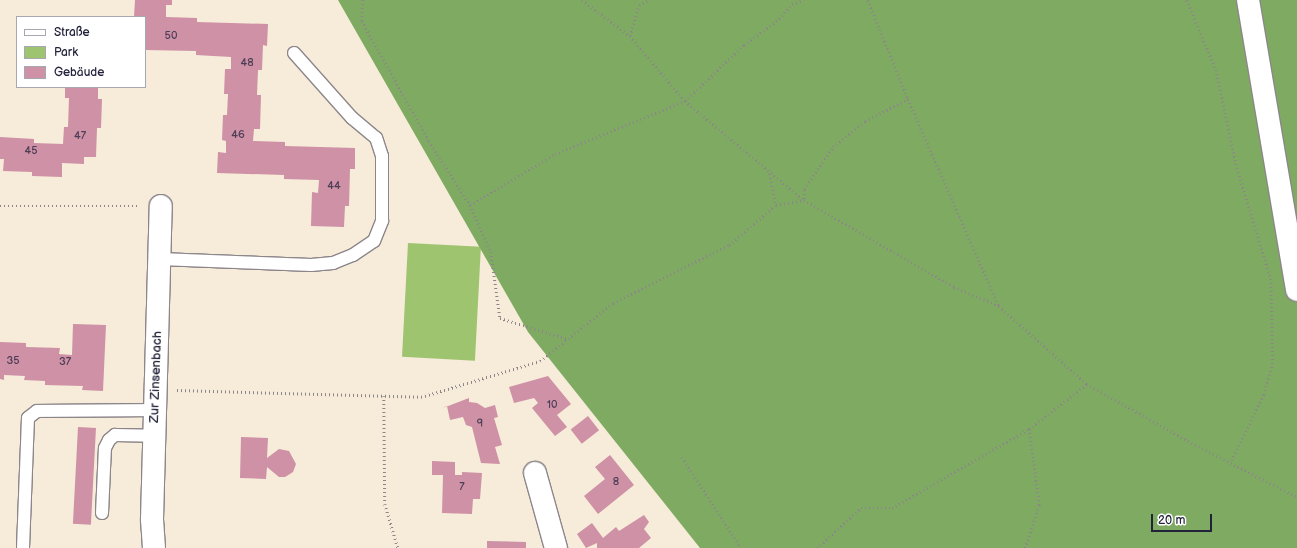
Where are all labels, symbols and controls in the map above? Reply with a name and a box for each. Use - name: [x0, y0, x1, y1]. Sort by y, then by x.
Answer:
- legend: [16, 16, 146, 88]
- text: Straße: [54, 25, 90, 40]
- house number: 50: [165, 29, 177, 43]
- text: Park: [54, 45, 78, 60]
- house number: 48: [240, 56, 254, 70]
- text: Gebäude: [54, 65, 104, 80]
- house number: 46: [231, 128, 245, 142]
- house number: 47: [74, 129, 86, 143]
- house number: 45: [24, 144, 38, 158]
- house number: 44: [327, 179, 341, 193]
- street label: Zur Zinsenbach: [147, 331, 165, 423]
- house number: 35: [6, 354, 20, 368]
- house number: 37: [59, 355, 71, 369]
- house number: 10: [547, 398, 557, 412]
- house number: 9: [477, 417, 483, 431]
- house number: 8: [613, 475, 619, 489]
- house number: 7: [459, 480, 465, 494]
- scale bar: [1153, 506, 1214, 532]
- text: 20 m: [1158, 513, 1185, 528]

